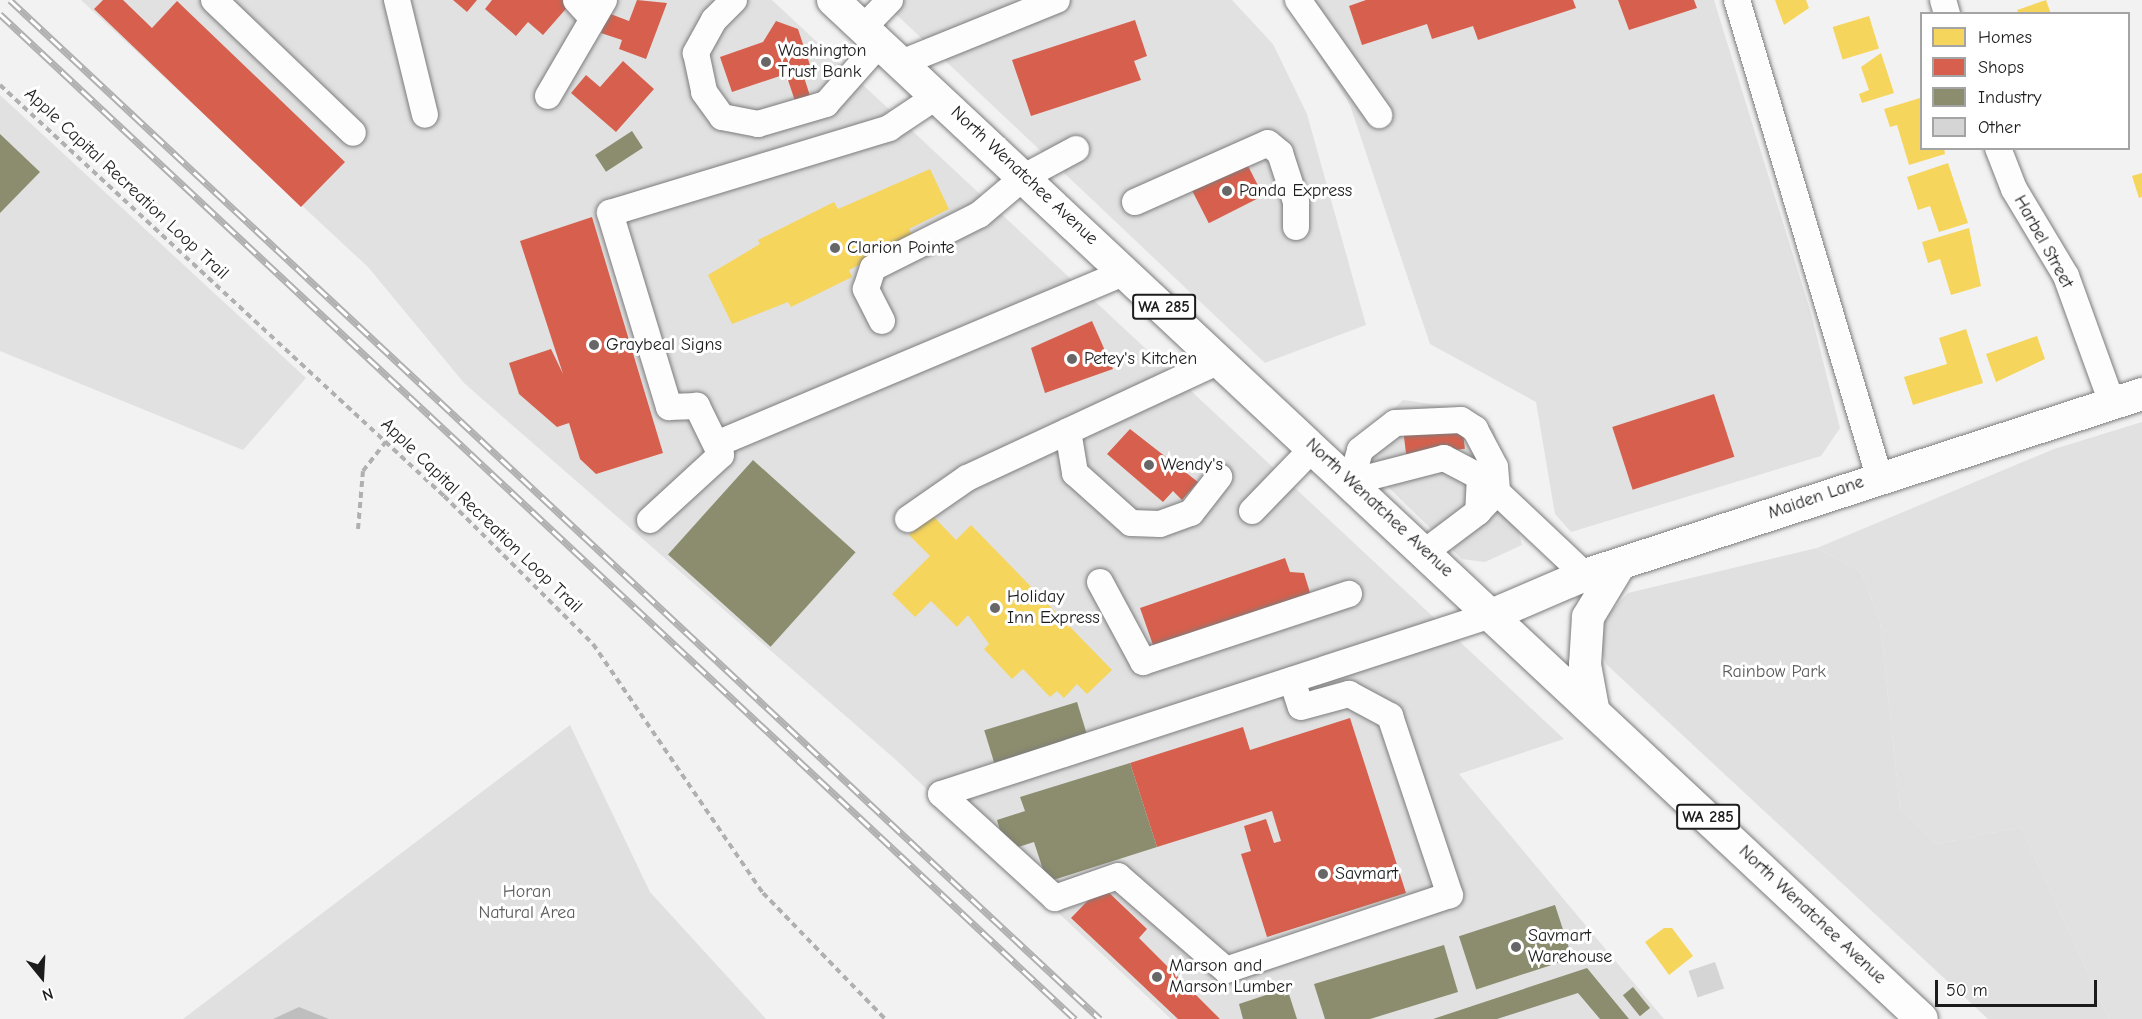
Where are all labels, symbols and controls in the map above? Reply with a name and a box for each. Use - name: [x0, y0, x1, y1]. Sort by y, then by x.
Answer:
- legend: [1920, 12, 2130, 150]
- text: Homes: [1978, 27, 2032, 48]
- place label: Washington Trust Bank: [778, 41, 866, 84]
- marker: Washington Trust Bank: [759, 55, 773, 69]
- text: Shops: [1978, 57, 2024, 78]
- street label: Apple Capital Recreation Loop Trail: [19, 84, 233, 284]
- text: Industry: [1978, 87, 2042, 108]
- street label: North Wenatchee Avenue: [946, 102, 1102, 250]
- text: Other: [1978, 117, 2021, 138]
- place label: Panda Express: [1239, 180, 1352, 202]
- marker: Panda Express: [1220, 184, 1234, 198]
- street label: Harbel Street: [2009, 192, 2077, 292]
- place label: Clarion Pointe: [847, 237, 955, 259]
- marker: Clarion Pointe: [828, 241, 842, 255]
- road number: WA 285: [1131, 294, 1197, 320]
- place label: Graybeal Signs: [606, 334, 722, 356]
- marker: Graybeal Signs: [587, 338, 601, 352]
- place label: Petey's Kitchen: [1084, 348, 1197, 370]
- marker: Petey's Kitchen: [1065, 352, 1079, 366]
- street label: Apple Capital Recreation Loop Trail: [376, 414, 586, 618]
- street label: North Wenatchee Avenue: [1301, 434, 1457, 582]
- place label: Wendy's: [1161, 454, 1223, 476]
- marker: Wendy's: [1142, 458, 1156, 472]
- street label: Maiden Lane: [1765, 472, 1867, 524]
- place label: Holiday Inn Express: [1007, 587, 1100, 630]
- marker: Holiday Inn Express: [988, 601, 1002, 615]
- park label: Rainbow Park: [1722, 661, 1826, 683]
- road number: WA 285: [1675, 804, 1741, 830]
- street label: North Wenatchee Avenue: [1734, 841, 1890, 989]
- place label: Savmart: [1335, 863, 1398, 885]
- marker: Savmart: [1316, 867, 1330, 881]
- park label: Horan Natural Area: [478, 882, 576, 924]
- place label: Savmart Warehouse: [1528, 926, 1612, 968]
- marker: Savmart Warehouse: [1509, 940, 1523, 954]
- north arrow: [12, 947, 72, 1007]
- place label: Marson and Marson Lumber: [1169, 956, 1292, 998]
- scale bar: [1938, 968, 2100, 1006]
- marker: Marson and Marson Lumber: [1150, 970, 1164, 984]
- text: 50 m: [1946, 980, 1988, 1001]
- text: N: [40, 984, 55, 1004]

